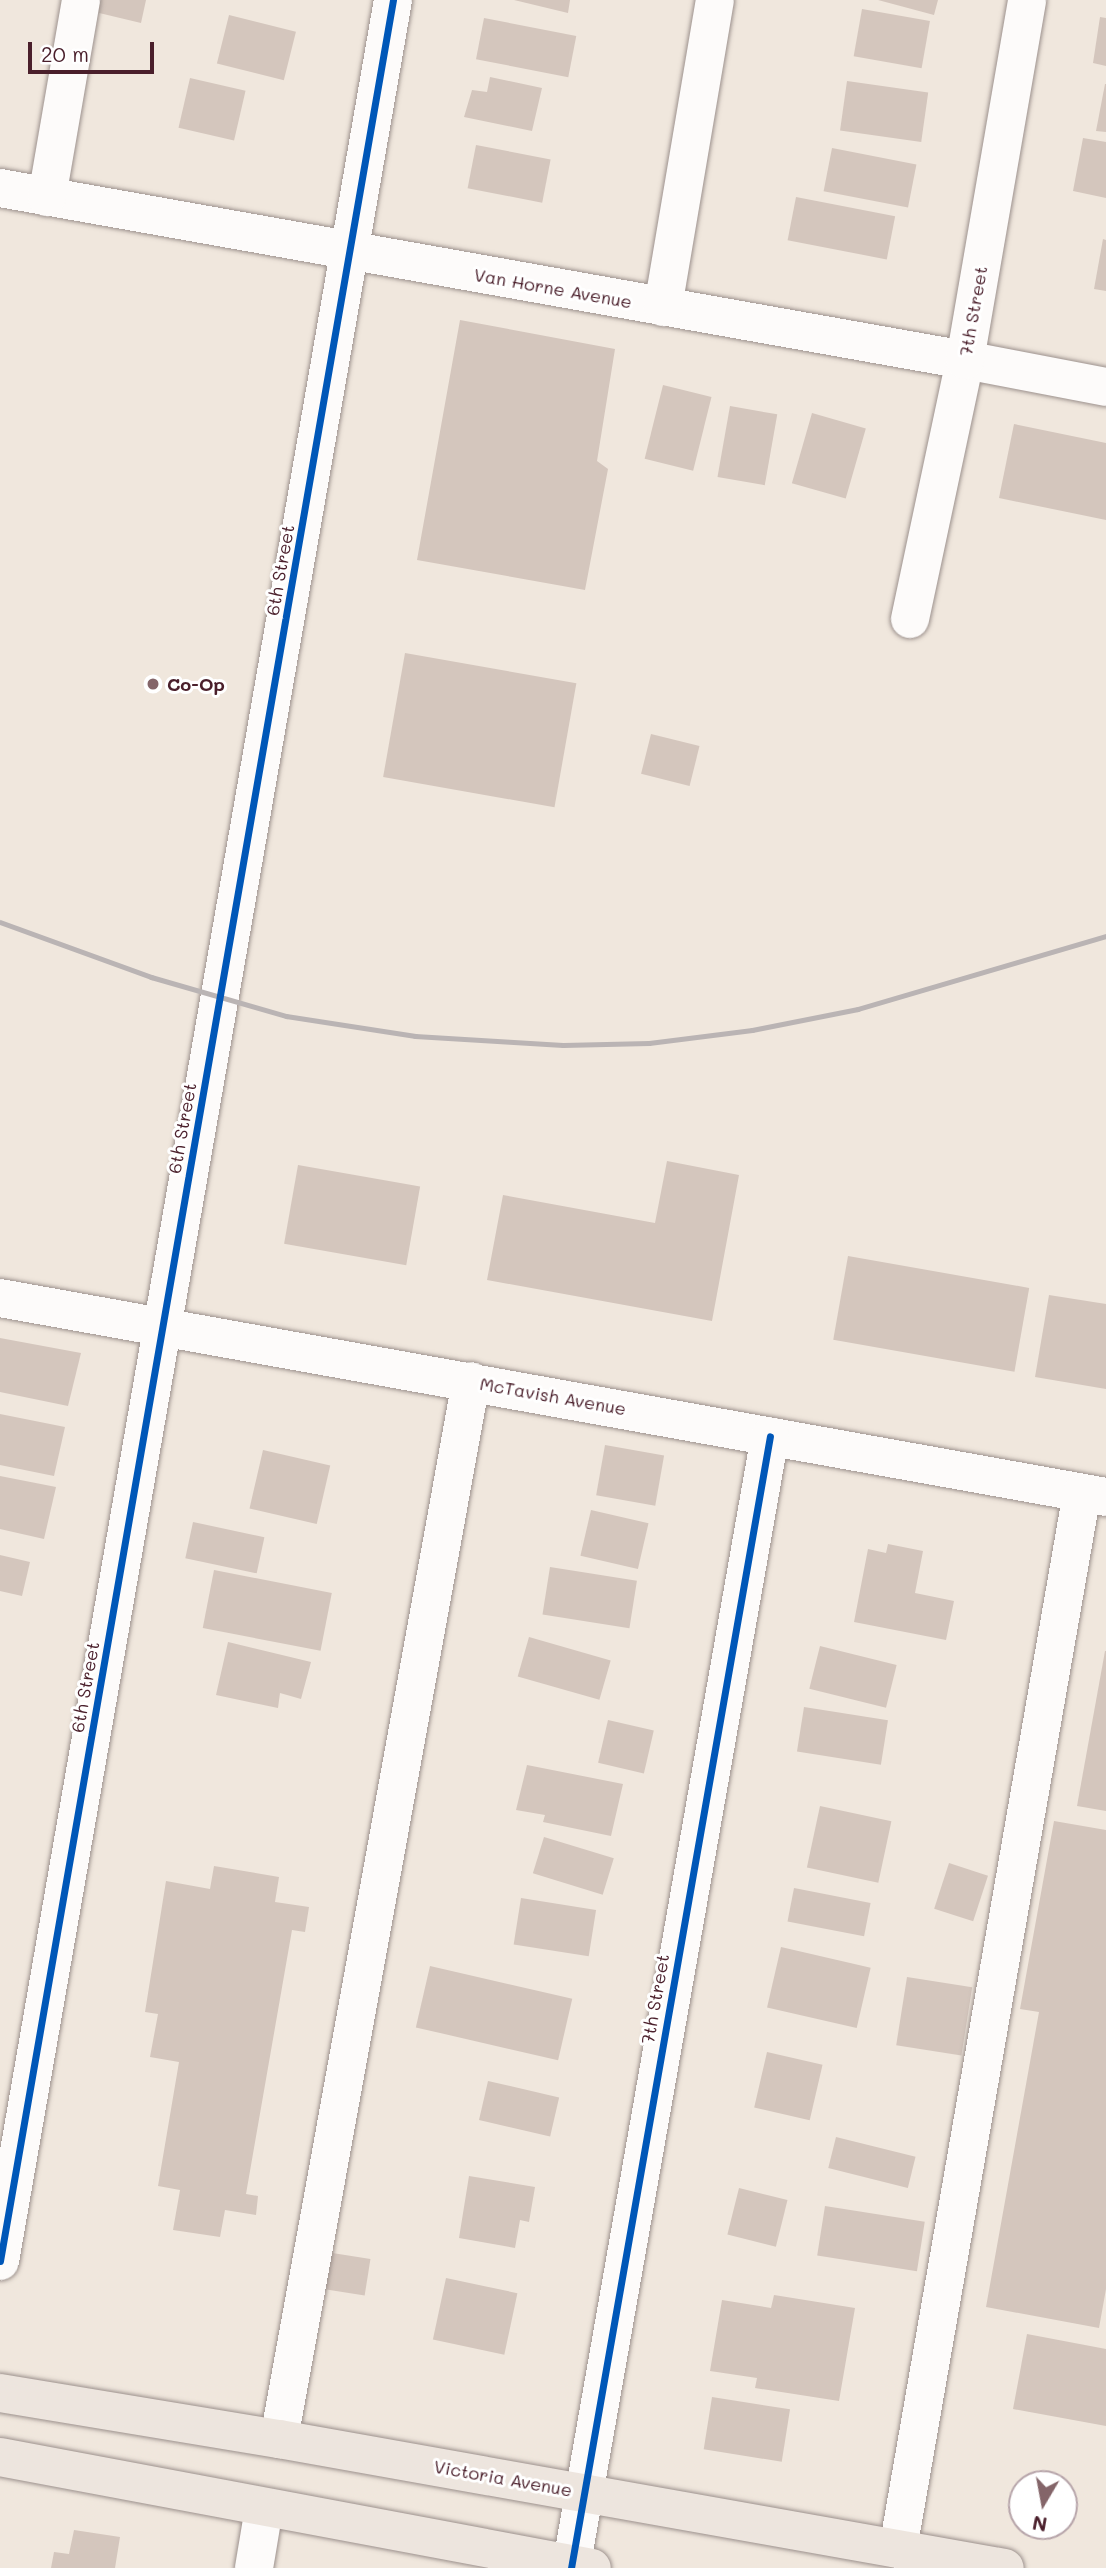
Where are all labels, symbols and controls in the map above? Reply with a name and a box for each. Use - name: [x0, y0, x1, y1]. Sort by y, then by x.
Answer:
- scale bar: [32, 28, 158, 72]
- text: 20 m: [41, 40, 89, 67]
- street label: Van Horne Avenue: [472, 263, 634, 313]
- street label: 7th Street: [954, 264, 992, 358]
- street label: 6th Street: [261, 523, 299, 617]
- place label: Co-Op: [167, 673, 225, 695]
- marker: Co-Op: [145, 676, 161, 692]
- street label: 6th Street: [163, 1081, 201, 1175]
- street label: McTavish Avenue: [478, 1373, 628, 1419]
- street label: 6th Street: [66, 1640, 104, 1734]
- street label: 7th Street: [636, 1952, 674, 2046]
- street label: Victoria Avenue: [432, 2455, 574, 2501]
- north arrow: [1008, 2470, 1078, 2540]
- text: N: [1030, 2511, 1049, 2538]

